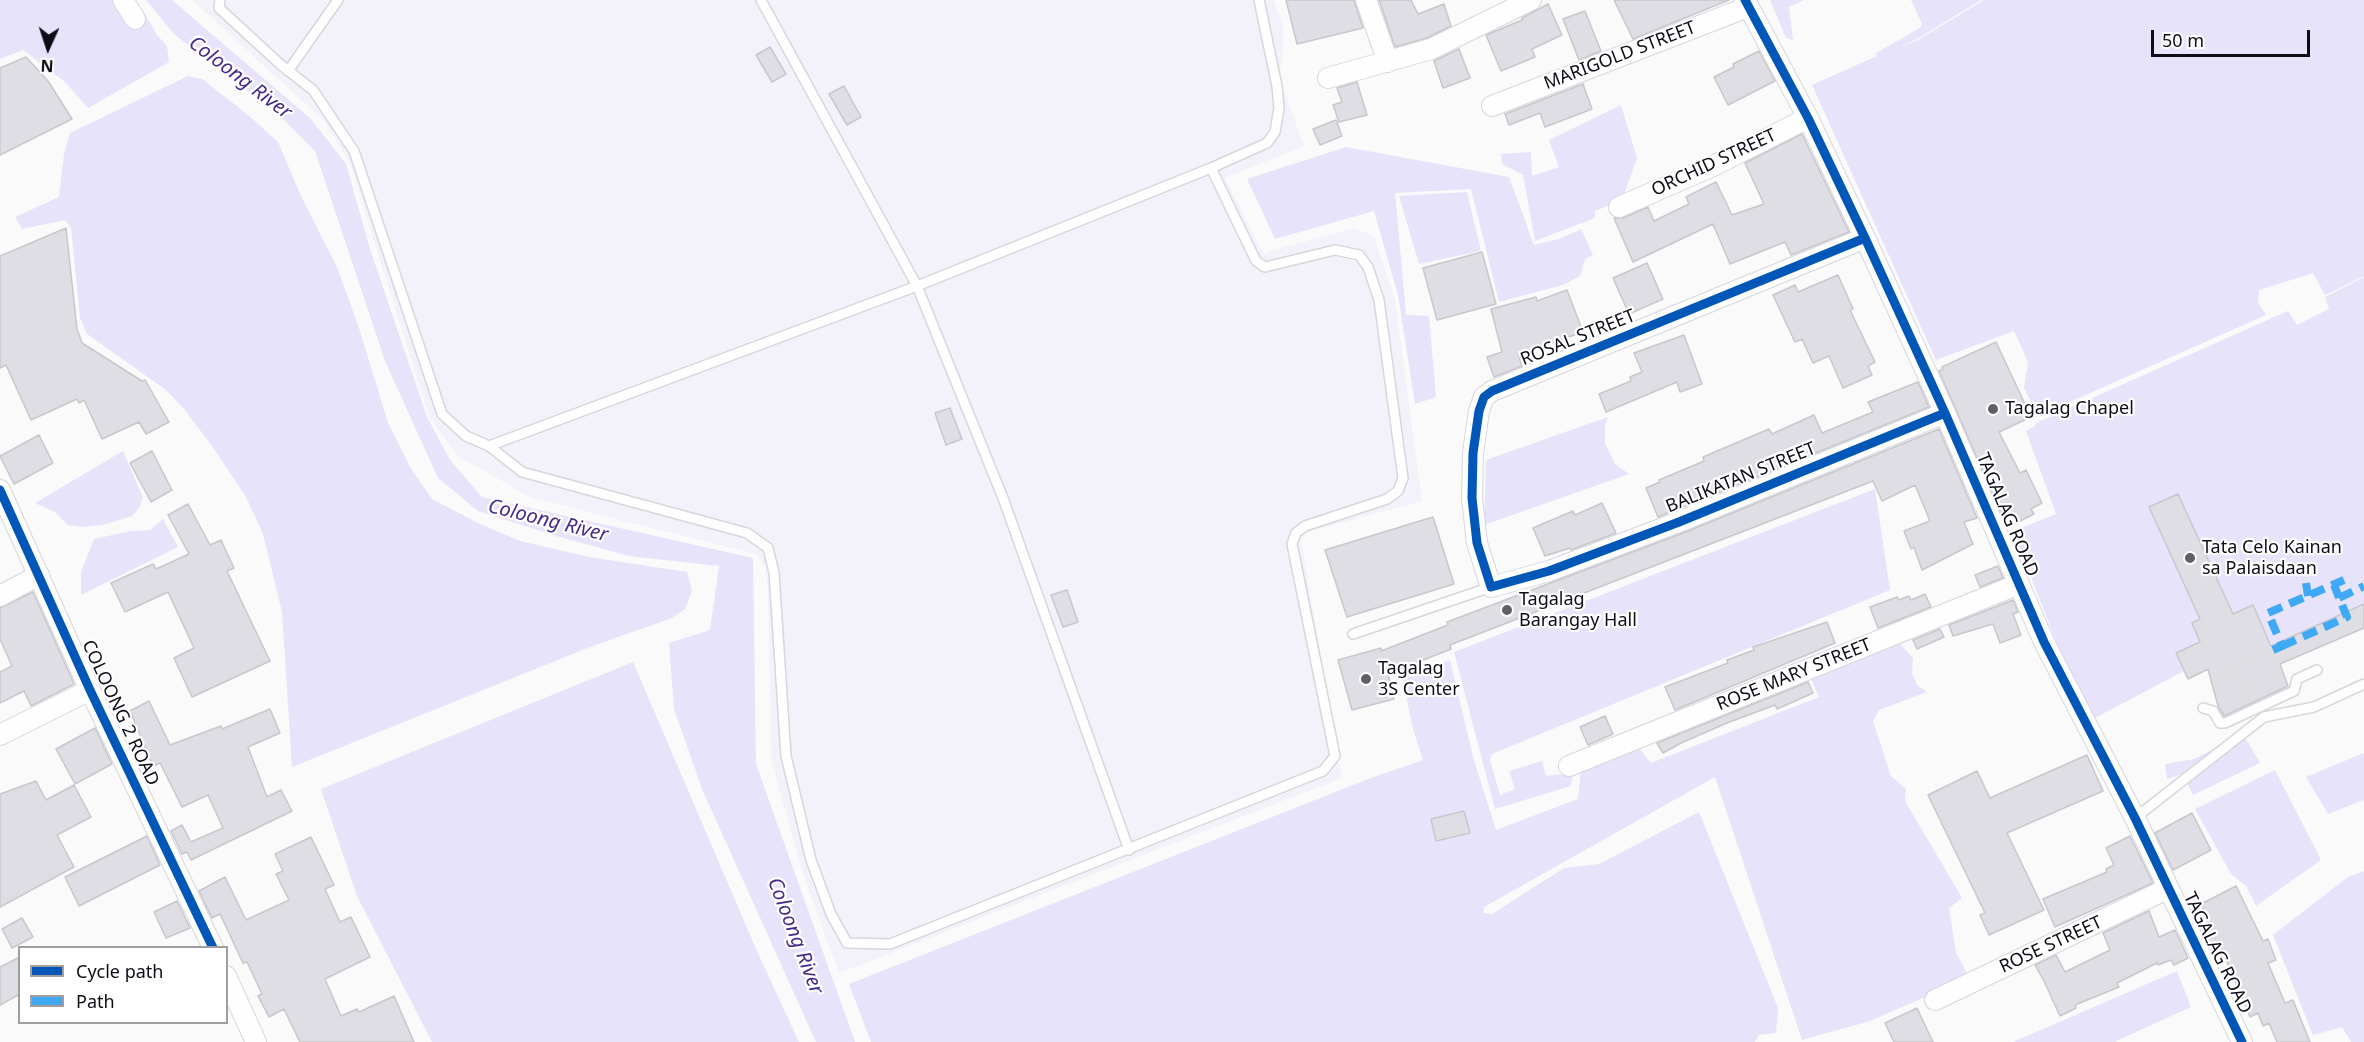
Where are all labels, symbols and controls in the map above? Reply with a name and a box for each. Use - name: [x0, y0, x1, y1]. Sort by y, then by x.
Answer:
- street label: MARIGOLD STREET: [1541, 17, 1699, 95]
- north arrow: [18, 18, 78, 78]
- scale bar: [2154, 18, 2313, 56]
- text: 50 m: [2162, 28, 2204, 52]
- water label: Coloong River: [184, 31, 296, 125]
- text: N: [40, 55, 54, 77]
- street label: ORCHID STREET: [1648, 125, 1780, 201]
- street label: ROSAL STREET: [1517, 305, 1639, 371]
- place label: Tagalag Chapel: [2005, 398, 2134, 420]
- marker: Tagalag Chapel: [1986, 402, 2000, 416]
- street label: BALIKATAN STREET: [1663, 438, 1819, 518]
- street label: TAGALAG ROAD: [1971, 450, 2043, 580]
- water label: Coloong River: [485, 494, 611, 548]
- place label: Tata Celo Kainan sa Palaisdaan: [2202, 537, 2342, 580]
- marker: Tata Celo Kainan sa Palaisdaan: [2183, 551, 2197, 565]
- place label: Tagalag Barangay Hall: [1519, 589, 1637, 632]
- marker: Tagalag Barangay Hall: [1500, 603, 1514, 617]
- street label: ROSE MARY STREET: [1714, 634, 1874, 716]
- street label: COLOONG 2 ROAD: [77, 637, 163, 789]
- place label: Tagalag 3S Center: [1378, 658, 1460, 700]
- marker: Tagalag 3S Center: [1359, 672, 1373, 686]
- water label: Coloong River: [762, 874, 828, 998]
- street label: TAGALAG ROAD: [2178, 889, 2256, 1017]
- street label: ROSE STREET: [1996, 912, 2106, 978]
- legend: [18, 946, 228, 1024]
- text: Cycle path: [76, 959, 163, 983]
- text: Path: [76, 989, 115, 1013]

